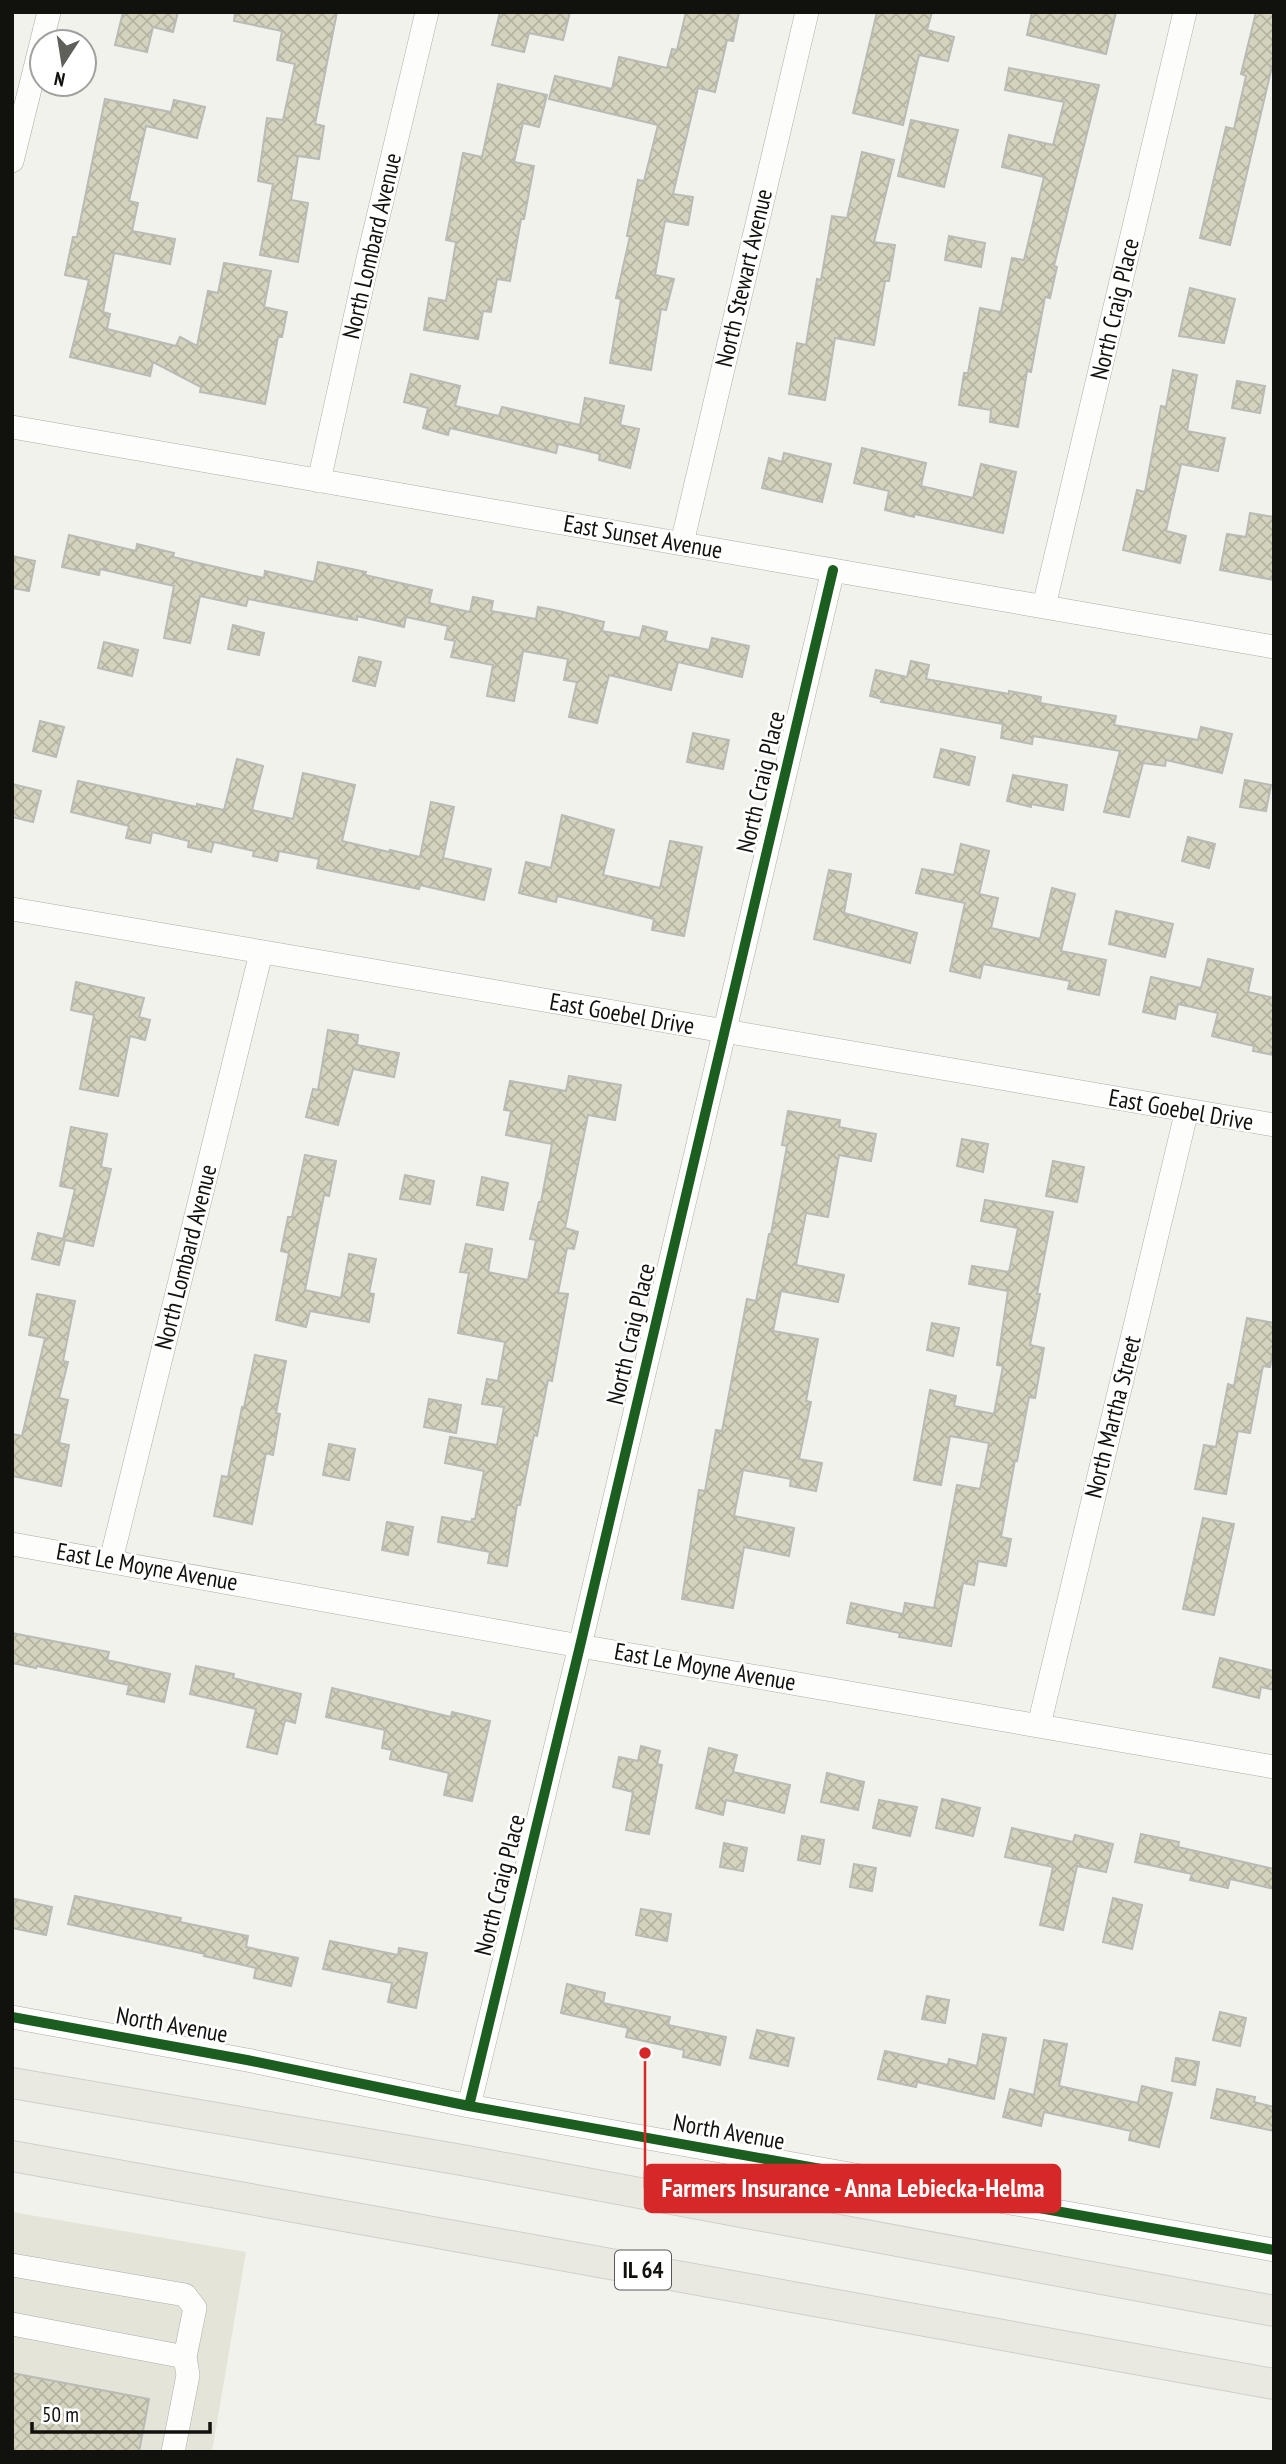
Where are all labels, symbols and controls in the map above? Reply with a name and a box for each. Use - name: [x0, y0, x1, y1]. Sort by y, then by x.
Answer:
- north arrow: [28, 28, 98, 98]
- text: N: [52, 67, 67, 92]
- street label: North Lombard Avenue: [335, 150, 408, 342]
- street label: North Stewart Avenue: [708, 186, 779, 370]
- street label: North Craig Place: [1083, 235, 1146, 383]
- street label: East Sunset Avenue: [561, 507, 725, 566]
- street label: North Craig Place: [729, 708, 792, 856]
- street label: East Goebel Drive: [547, 986, 697, 1041]
- street label: East Goebel Drive: [1106, 1082, 1256, 1137]
- street label: North Lombard Avenue: [148, 1161, 224, 1353]
- street label: North Craig Place: [599, 1260, 662, 1408]
- street label: North Martha Street: [1077, 1332, 1148, 1501]
- street label: East Le Moyne Avenue: [54, 1535, 240, 1598]
- street label: East Le Moyne Avenue: [612, 1635, 798, 1698]
- street label: North Craig Place: [467, 1811, 532, 1959]
- street label: North Avenue: [114, 1999, 230, 2050]
- street label: North Avenue: [671, 2106, 787, 2157]
- callout: Farmers Insurance - Anna Lebiecka-Helma: [645, 2165, 1060, 2212]
- text: Farmers Insurance - Anna Lebiecka-Helma: [662, 2171, 1044, 2204]
- road number: IL 64: [615, 2250, 671, 2290]
- scale bar: [32, 2390, 210, 2434]
- text: 50 m: [42, 2401, 79, 2428]

